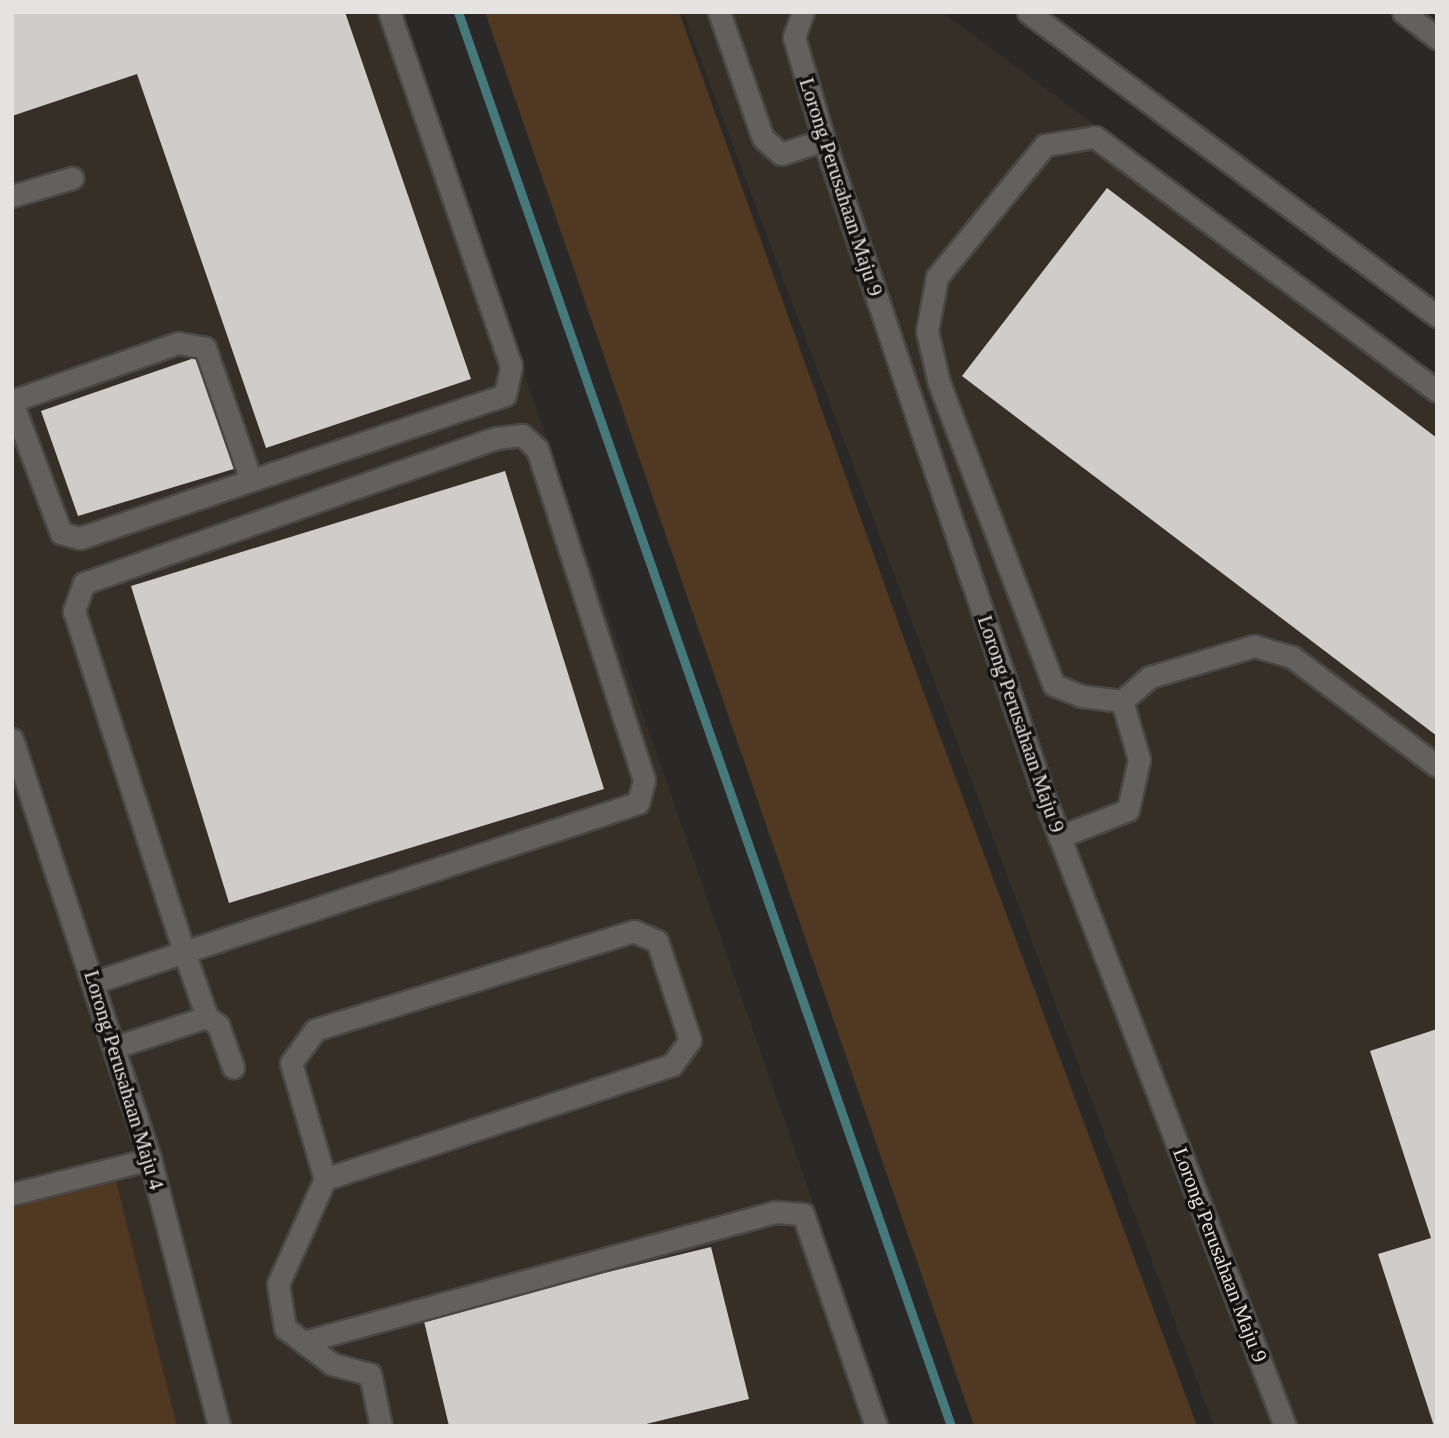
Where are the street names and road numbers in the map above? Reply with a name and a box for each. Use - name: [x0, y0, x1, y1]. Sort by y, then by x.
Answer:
- street label: Lorong Perusahaan Maju 9: [794, 75, 888, 299]
- street label: Lorong Perusahaan Maju 9: [972, 612, 1070, 836]
- street label: Lorong Perusahaan Maju 4: [79, 967, 169, 1193]
- street label: Lorong Perusahaan Maju 9: [1167, 1144, 1273, 1366]

